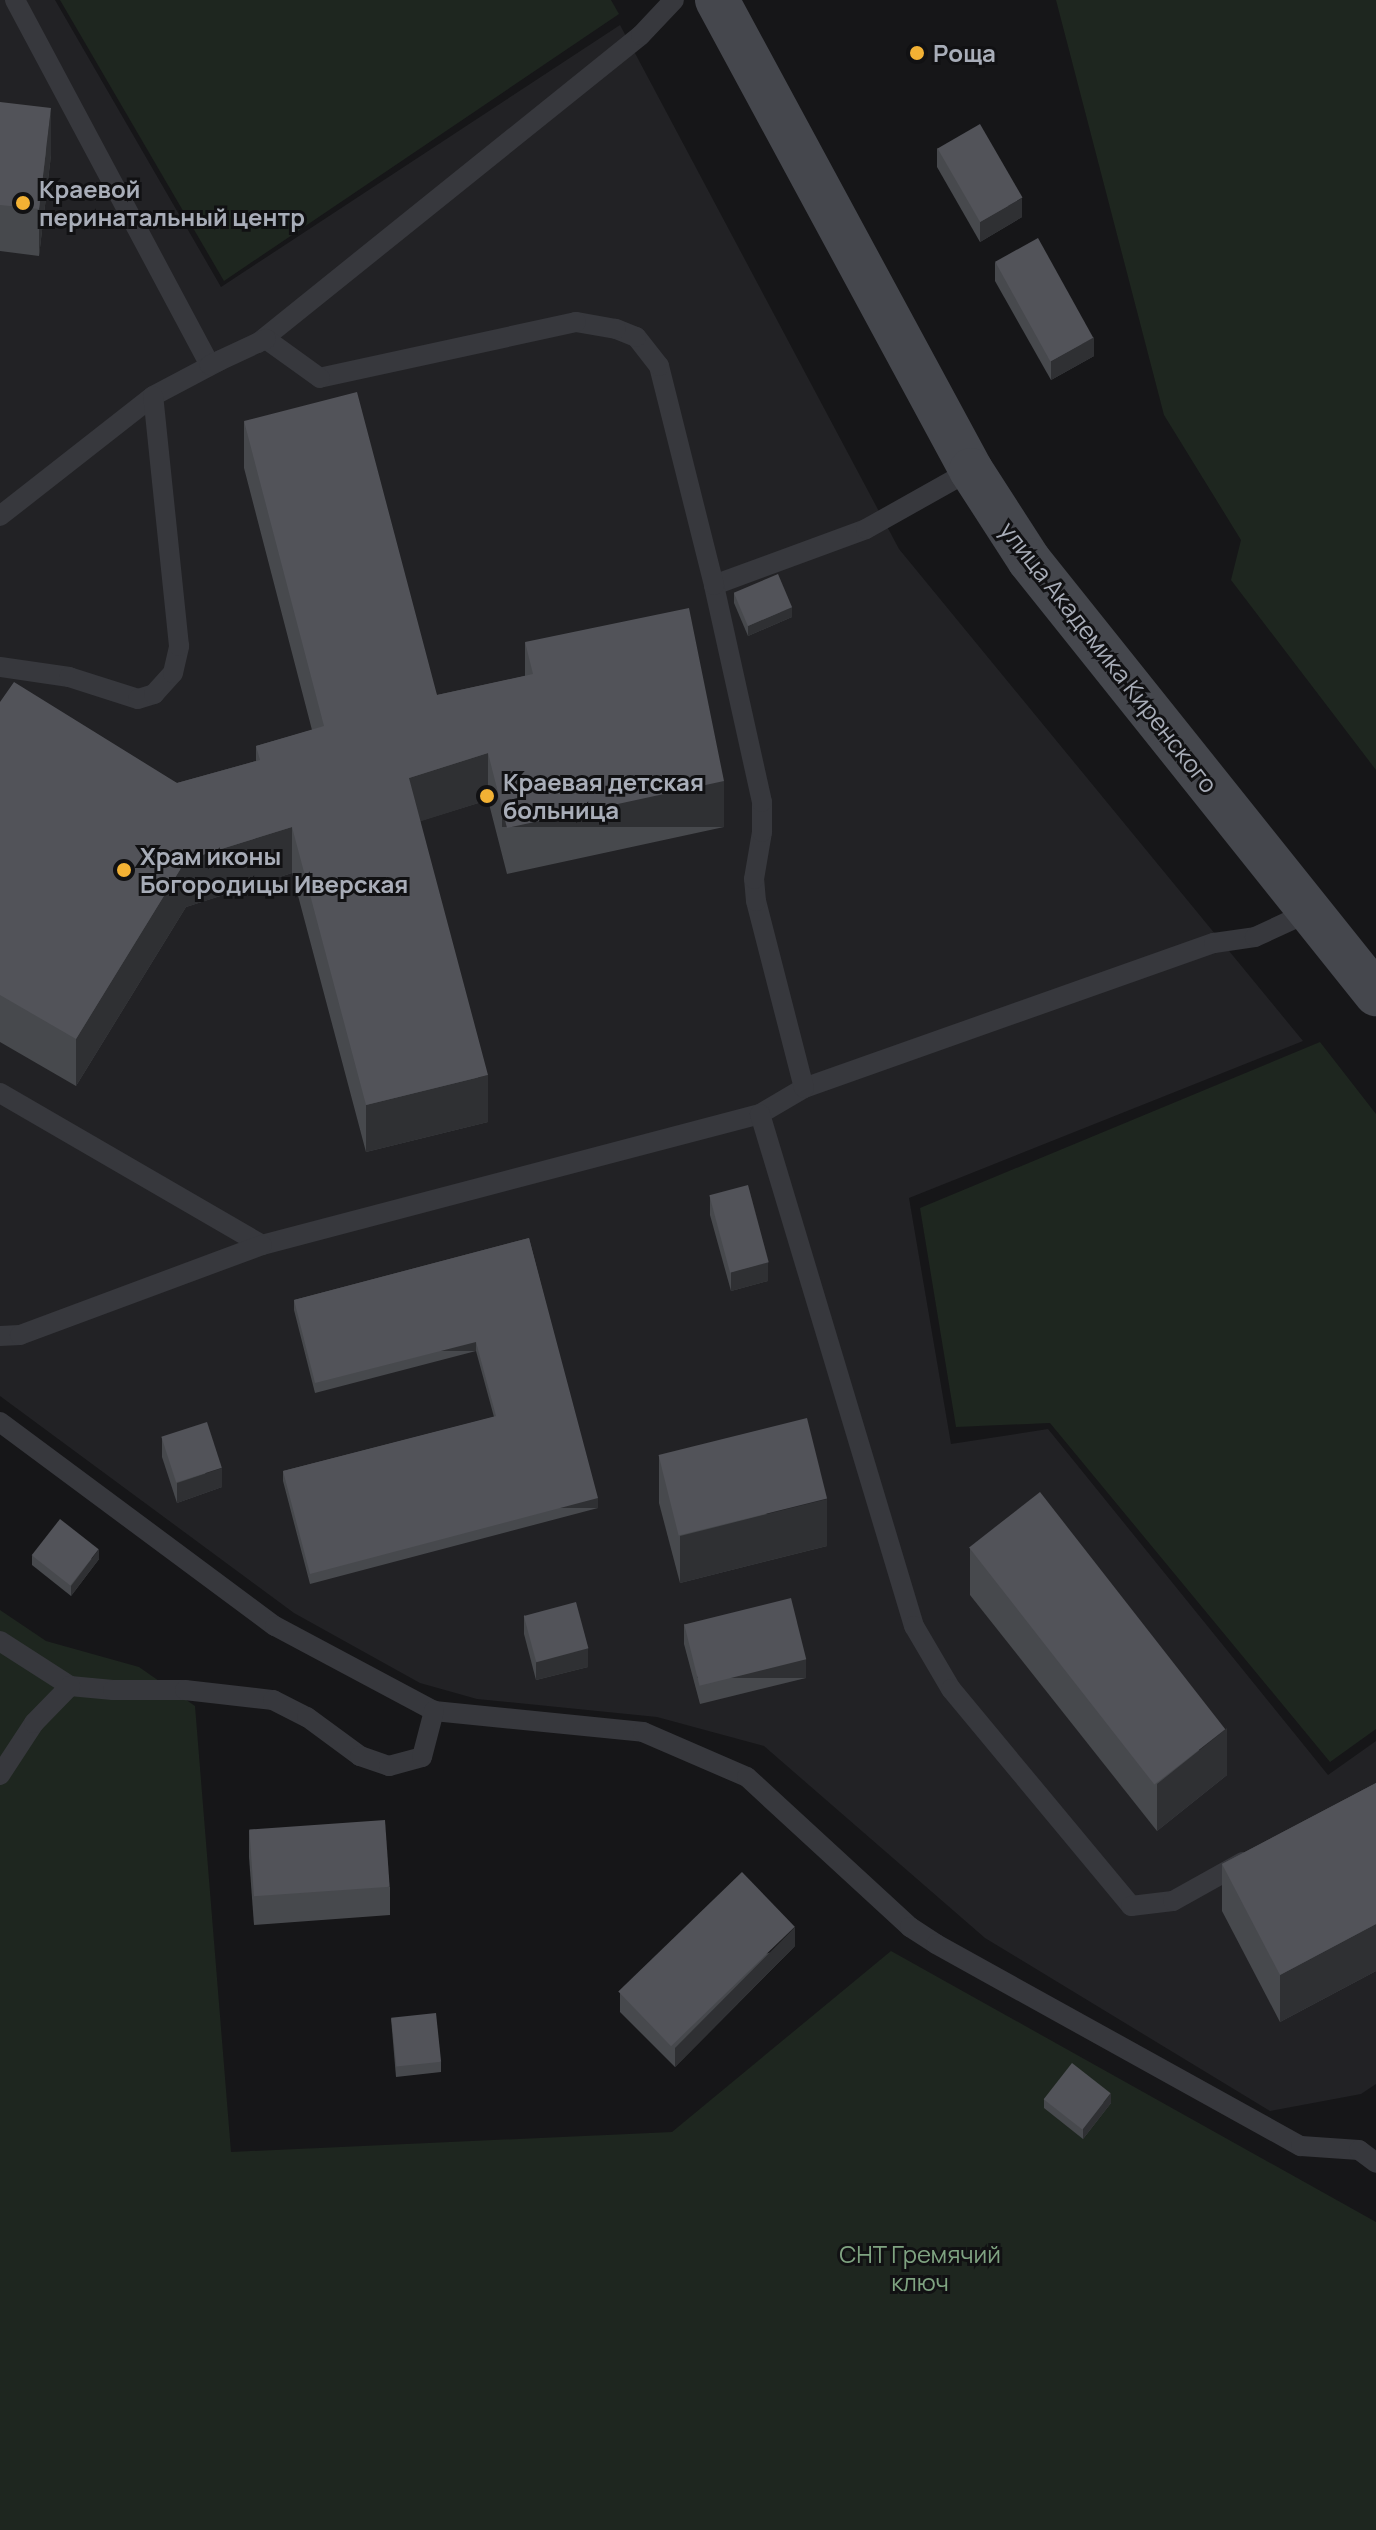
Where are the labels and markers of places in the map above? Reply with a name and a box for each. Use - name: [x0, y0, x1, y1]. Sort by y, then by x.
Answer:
- place label: Роща: [933, 39, 996, 67]
- marker: Роща: [908, 44, 926, 62]
- place label: Краевой перинатальный центр: [39, 175, 305, 231]
- marker: Краевой перинатальный центр: [14, 194, 32, 212]
- place label: Краевая детская больница: [503, 768, 704, 824]
- marker: Краевая детская больница: [478, 787, 496, 805]
- place label: Храм иконы Богородицы Иверская: [140, 842, 408, 898]
- marker: Храм иконы Богородицы Иверская: [115, 861, 133, 879]

